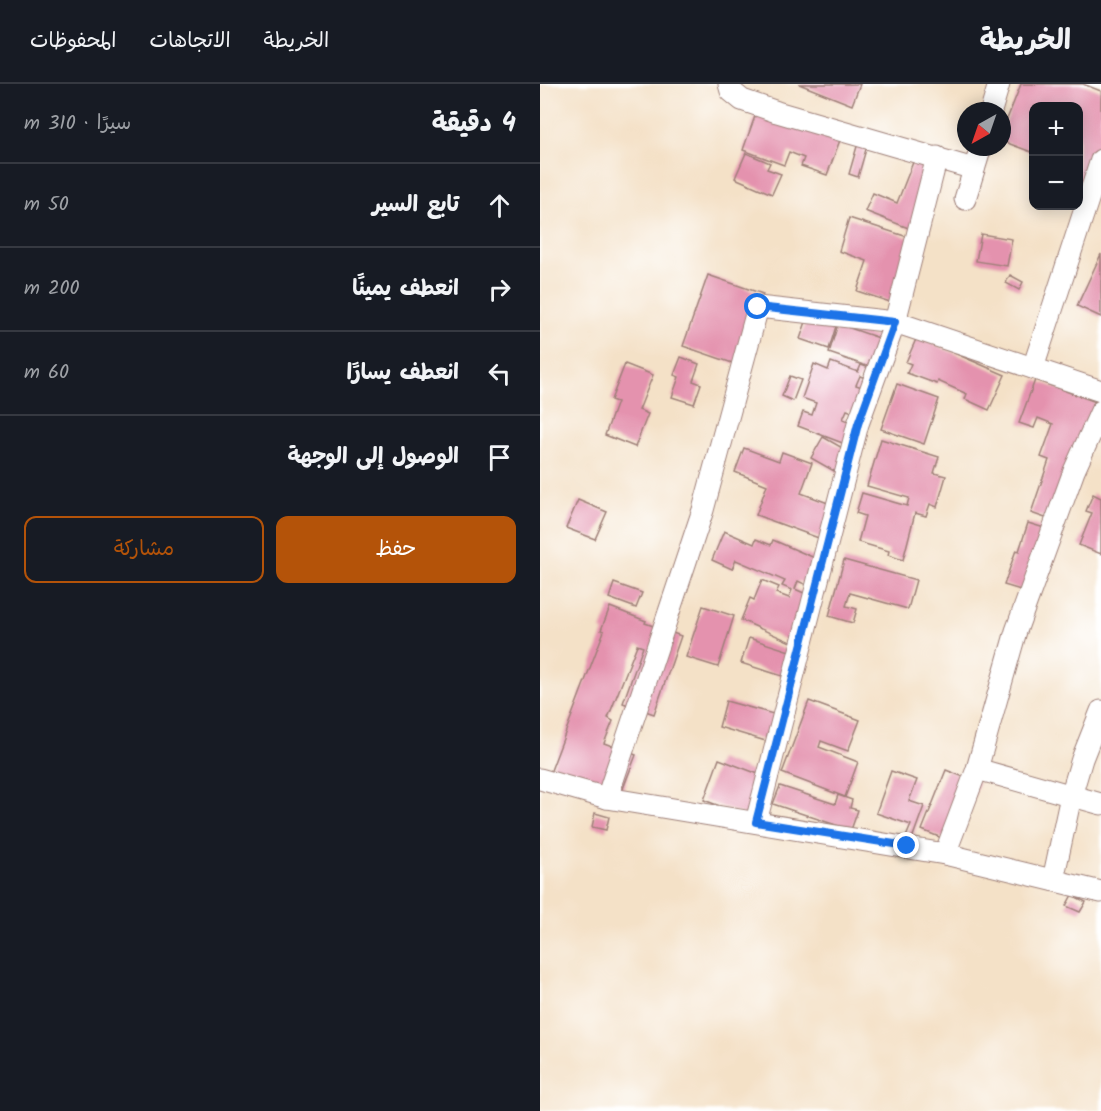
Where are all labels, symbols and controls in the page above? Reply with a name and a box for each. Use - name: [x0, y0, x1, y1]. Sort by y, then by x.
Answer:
- text: الخريطة: [980, 19, 1071, 64]
- text: المحفوظات: [30, 25, 116, 58]
- text: الاتجاهات: [149, 25, 231, 58]
- text: الخريطة: [264, 25, 329, 58]
- north arrow: [957, 102, 1011, 156]
- map controls: [1029, 102, 1083, 210]
- button: +: [1029, 102, 1083, 156]
- text: 4 دقيقة: [432, 103, 516, 145]
- text: سيرًا · 310 m: [24, 108, 131, 140]
- button: −: [1029, 156, 1083, 210]
- text: تابع السير: [372, 188, 459, 223]
- text: 50 m: [24, 189, 69, 221]
- icon: ahead: [483, 189, 516, 222]
- text: انعطف يمينًا: [352, 272, 459, 307]
- text: 200 m: [24, 273, 80, 305]
- icon: right: [483, 273, 516, 306]
- route start: [744, 293, 770, 319]
- text: انعطف يسارًا: [347, 356, 459, 391]
- text: 60 m: [24, 357, 69, 389]
- icon: left: [483, 357, 516, 390]
- text: الوصول إلى الوجهة: [287, 440, 459, 475]
- icon: arrive: [483, 441, 516, 474]
- button: مشاركة: [24, 516, 264, 583]
- button: حفظ: [276, 516, 516, 583]
- route end: [893, 832, 919, 858]

